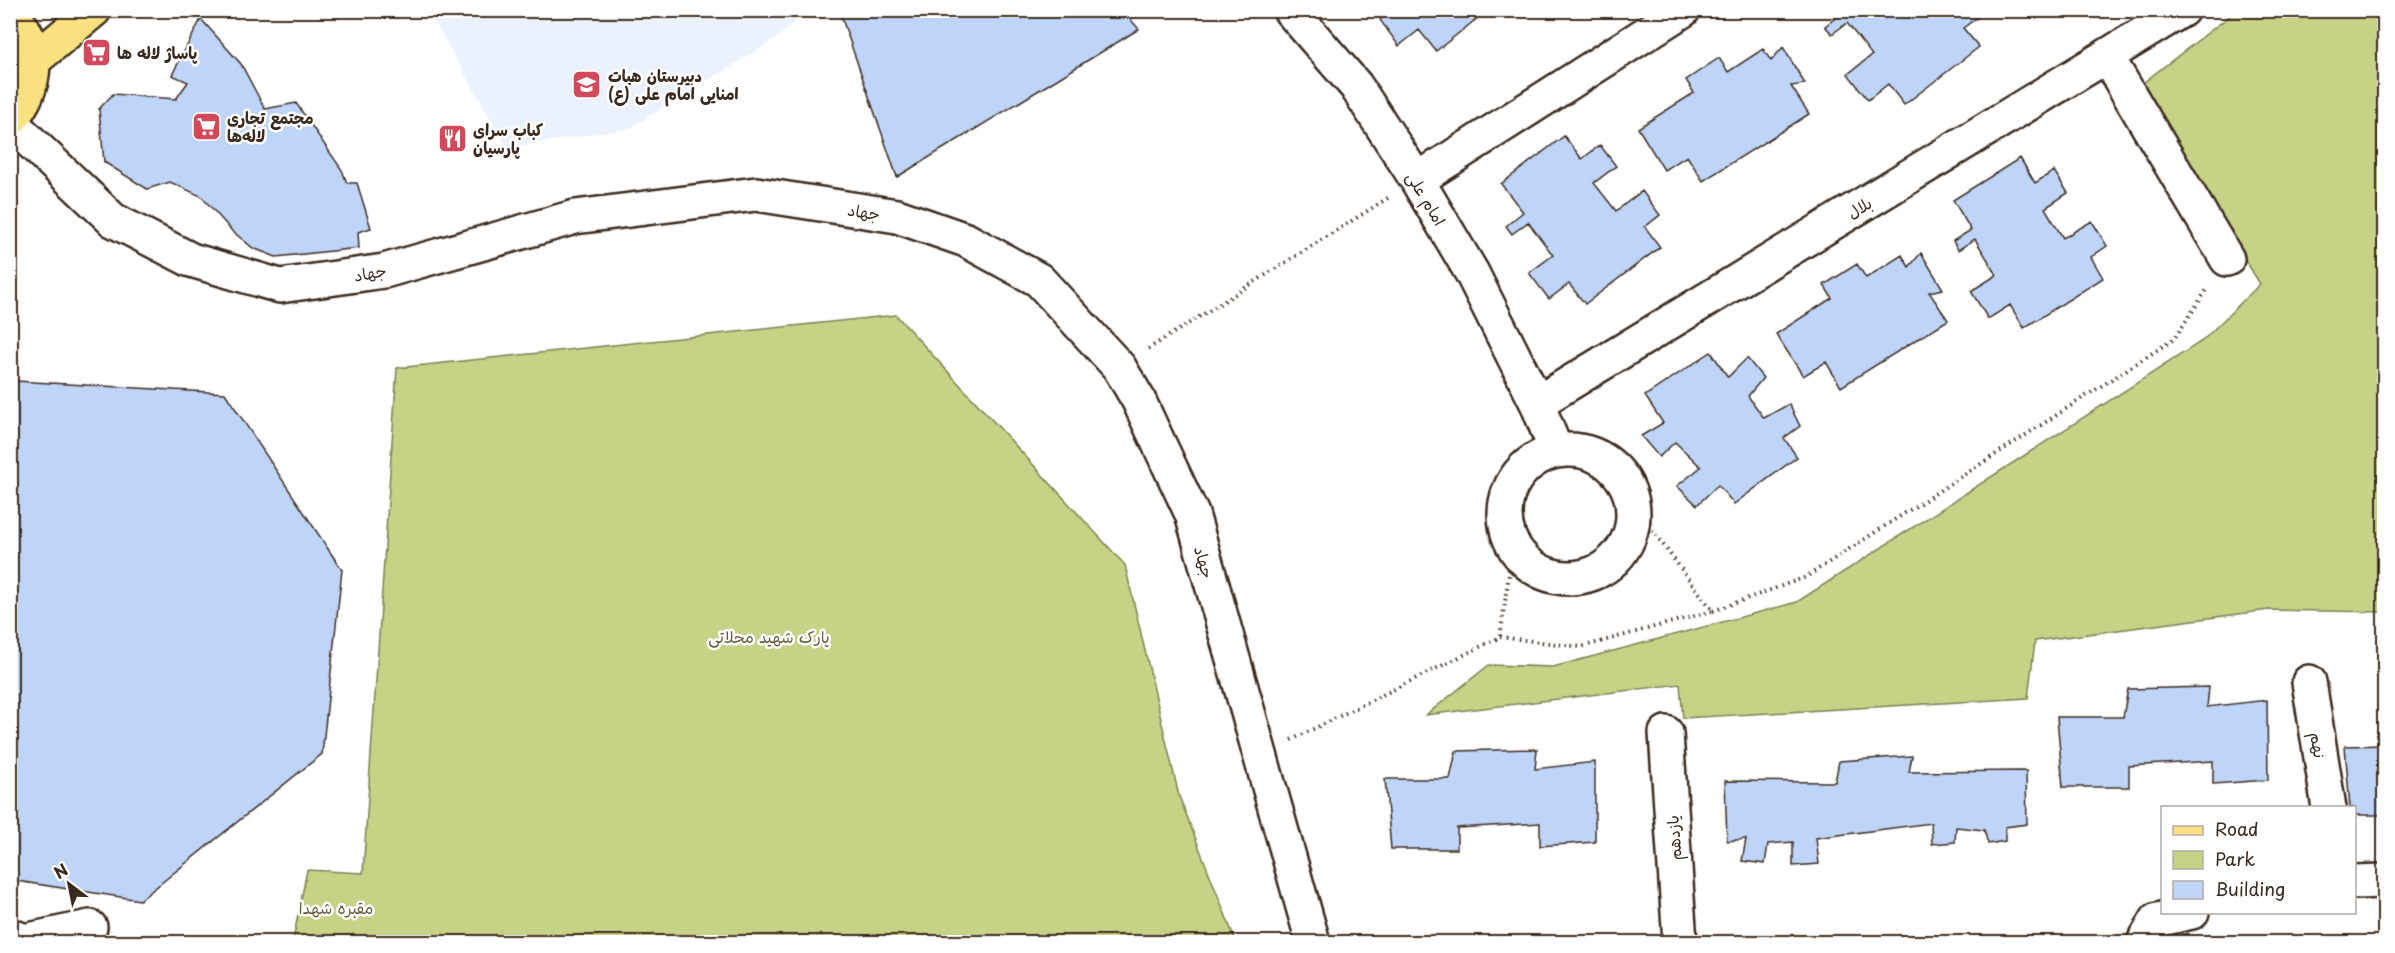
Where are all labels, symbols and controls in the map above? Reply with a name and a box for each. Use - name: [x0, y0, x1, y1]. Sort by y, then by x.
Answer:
- supermarket icon: پاساژ لاله ها: [80, 36, 112, 68]
- place label: پاساژ لاله ها: [117, 40, 198, 64]
- place label: دبیرستان هیات امنایی امام علی (ع): [608, 63, 739, 107]
- school or university icon: دبیرستان هیات امنایی امام علی (ع): [571, 68, 603, 100]
- place label: مجتمع تجاری لاله‌ها: [227, 105, 314, 147]
- supermarket icon: مجتمع تجاری لاله‌ها: [190, 110, 222, 142]
- place label: کباب سرای پارسیان: [473, 117, 543, 159]
- restaurant icon: کباب سرای پارسیان: [436, 122, 468, 154]
- street label: امام علی: [1400, 166, 1453, 231]
- street label: بلال: [1842, 190, 1876, 224]
- street label: جهاد: [846, 197, 882, 225]
- street label: جهاد: [352, 257, 388, 287]
- street label: جهاد: [1189, 543, 1221, 581]
- park label: پارک شهید محلاتی: [708, 624, 830, 648]
- street label: نهم: [2303, 730, 2333, 760]
- legend: [2161, 806, 2356, 914]
- street label: یازدهم: [1659, 814, 1689, 861]
- text: Road: [2215, 815, 2259, 842]
- text: Park: [2215, 845, 2255, 872]
- north arrow: [39, 854, 99, 914]
- text: N: [49, 857, 72, 884]
- text: Building: [2215, 875, 2285, 902]
- park label: مقبره شهدا: [299, 895, 373, 919]

